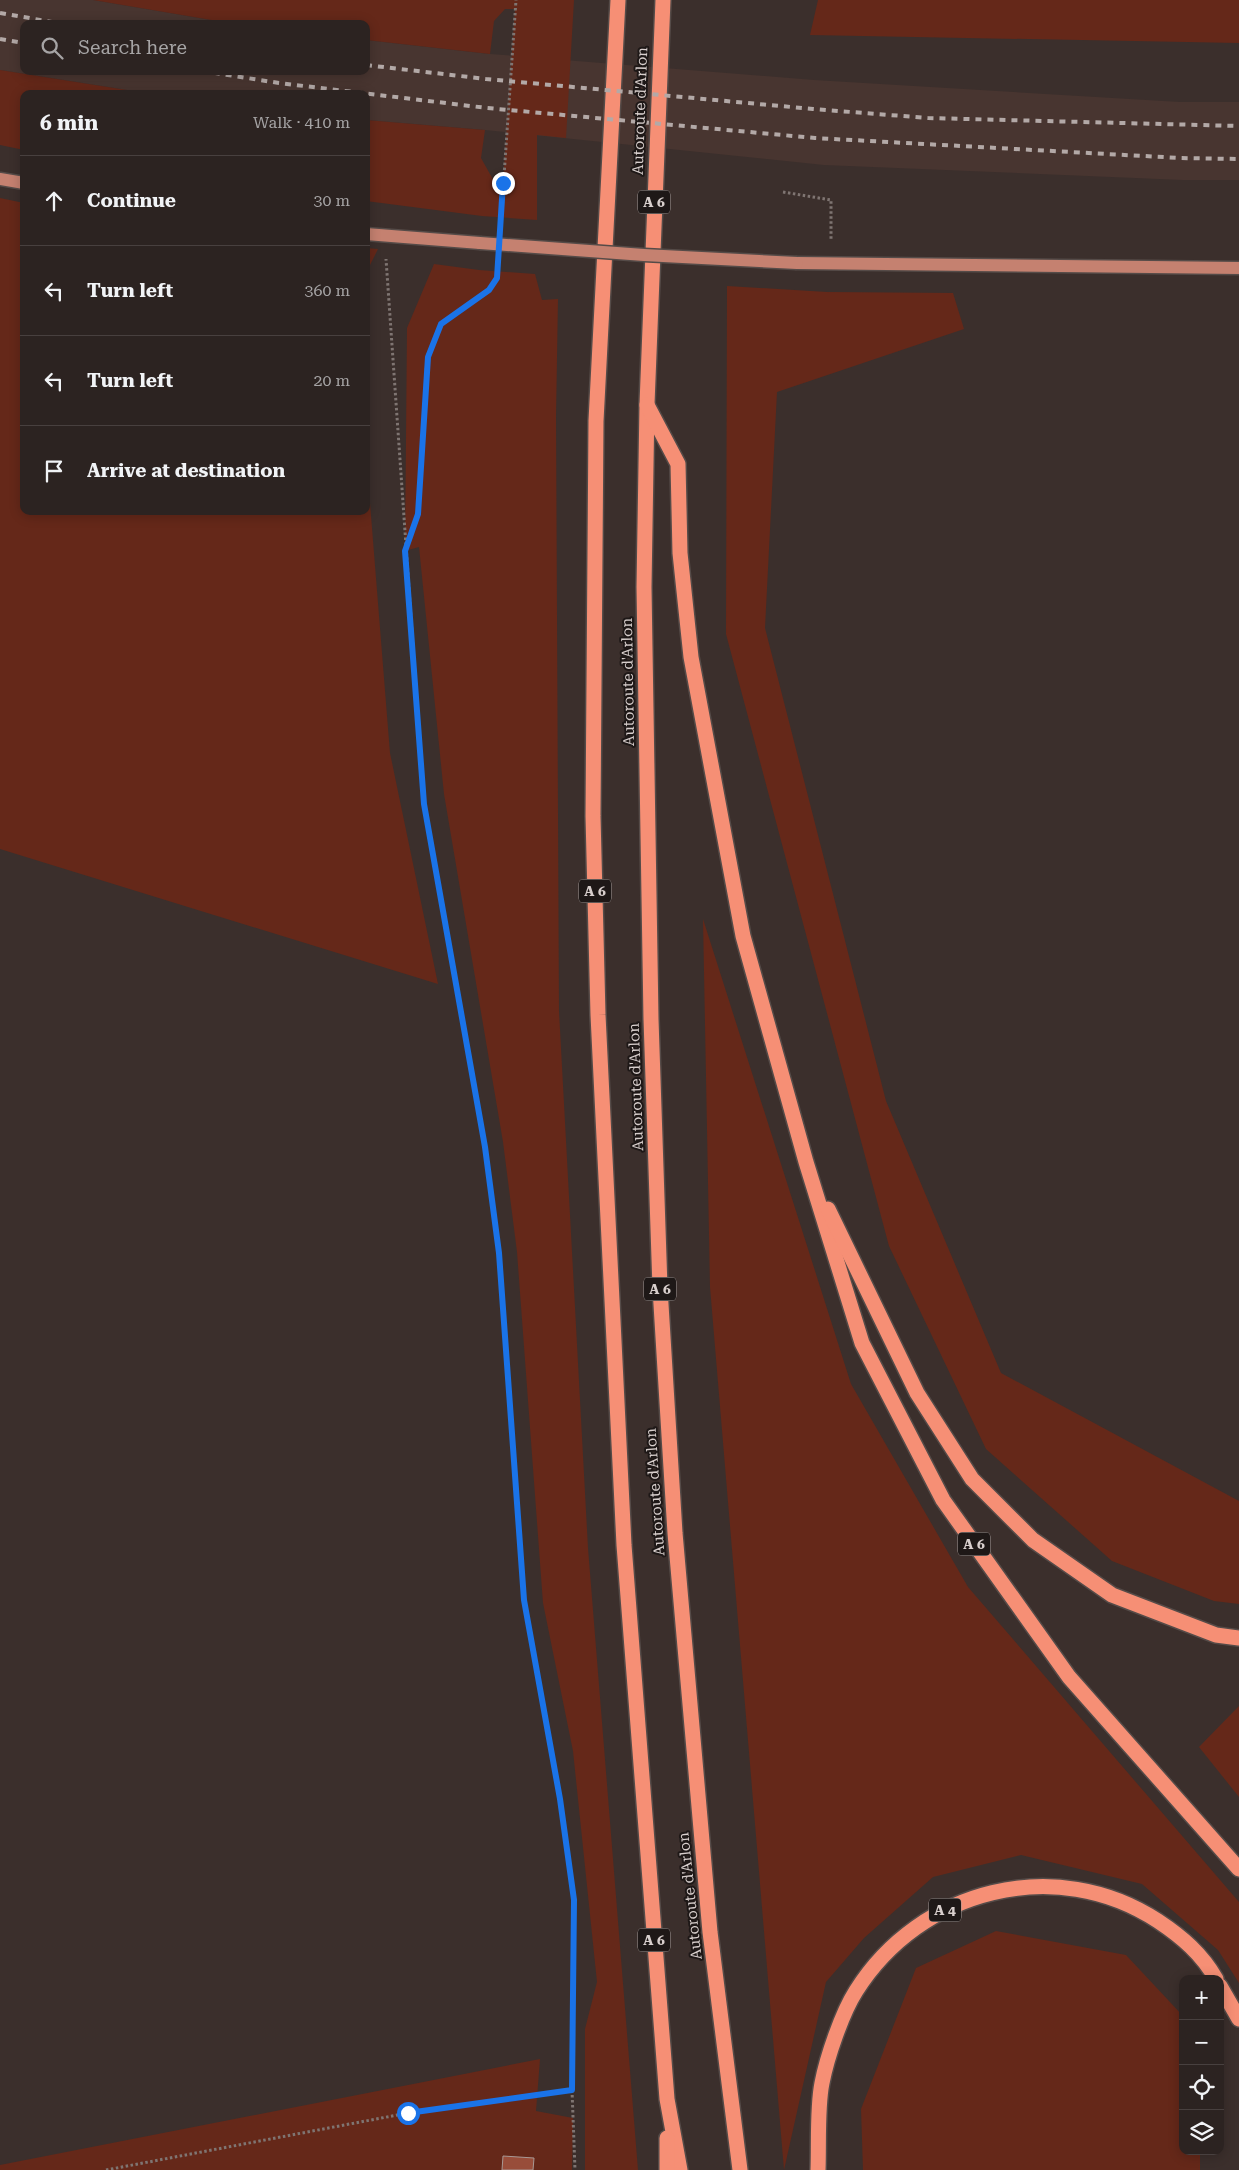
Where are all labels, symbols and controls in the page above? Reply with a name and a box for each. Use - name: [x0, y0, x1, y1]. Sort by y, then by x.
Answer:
- search box: [20, 20, 370, 75]
- icon: search: [38, 34, 66, 62]
- text: Search here: [78, 36, 187, 59]
- street label: Autoroute d'Arlon: [629, 46, 651, 175]
- text: 6 min: [40, 111, 98, 135]
- text: Walk · 410 m: [253, 113, 350, 132]
- route end: [492, 172, 515, 195]
- icon: ahead: [40, 187, 68, 215]
- text: Continue: [87, 189, 176, 212]
- road number: A 6: [638, 190, 670, 213]
- text: 30 m: [313, 191, 350, 210]
- icon: left: [40, 277, 68, 305]
- text: Turn left: [87, 279, 173, 302]
- text: 360 m: [304, 281, 350, 300]
- icon: left: [40, 367, 68, 395]
- text: Turn left: [87, 369, 173, 392]
- text: 20 m: [313, 371, 350, 390]
- icon: arrive: [40, 457, 68, 485]
- text: Arrive at destination: [87, 459, 285, 482]
- street label: Autoroute d'Arlon: [618, 618, 638, 746]
- road number: A 6: [579, 879, 611, 902]
- street label: Autoroute d'Arlon: [625, 1022, 647, 1151]
- road number: A 6: [644, 1278, 676, 1300]
- street label: Autoroute d'Arlon: [642, 1427, 668, 1556]
- road number: A 6: [958, 1532, 990, 1556]
- street label: Autoroute d'Arlon: [674, 1831, 706, 1961]
- road number: A 4: [929, 1898, 961, 1922]
- road number: A 6: [638, 1928, 670, 1952]
- map controls: [1179, 1975, 1224, 2155]
- button: +: [1179, 1975, 1224, 2020]
- button: −: [1179, 2020, 1224, 2065]
- button: locate: [1179, 2065, 1224, 2110]
- route start: [397, 2102, 420, 2125]
- button: layers: [1179, 2110, 1224, 2155]

